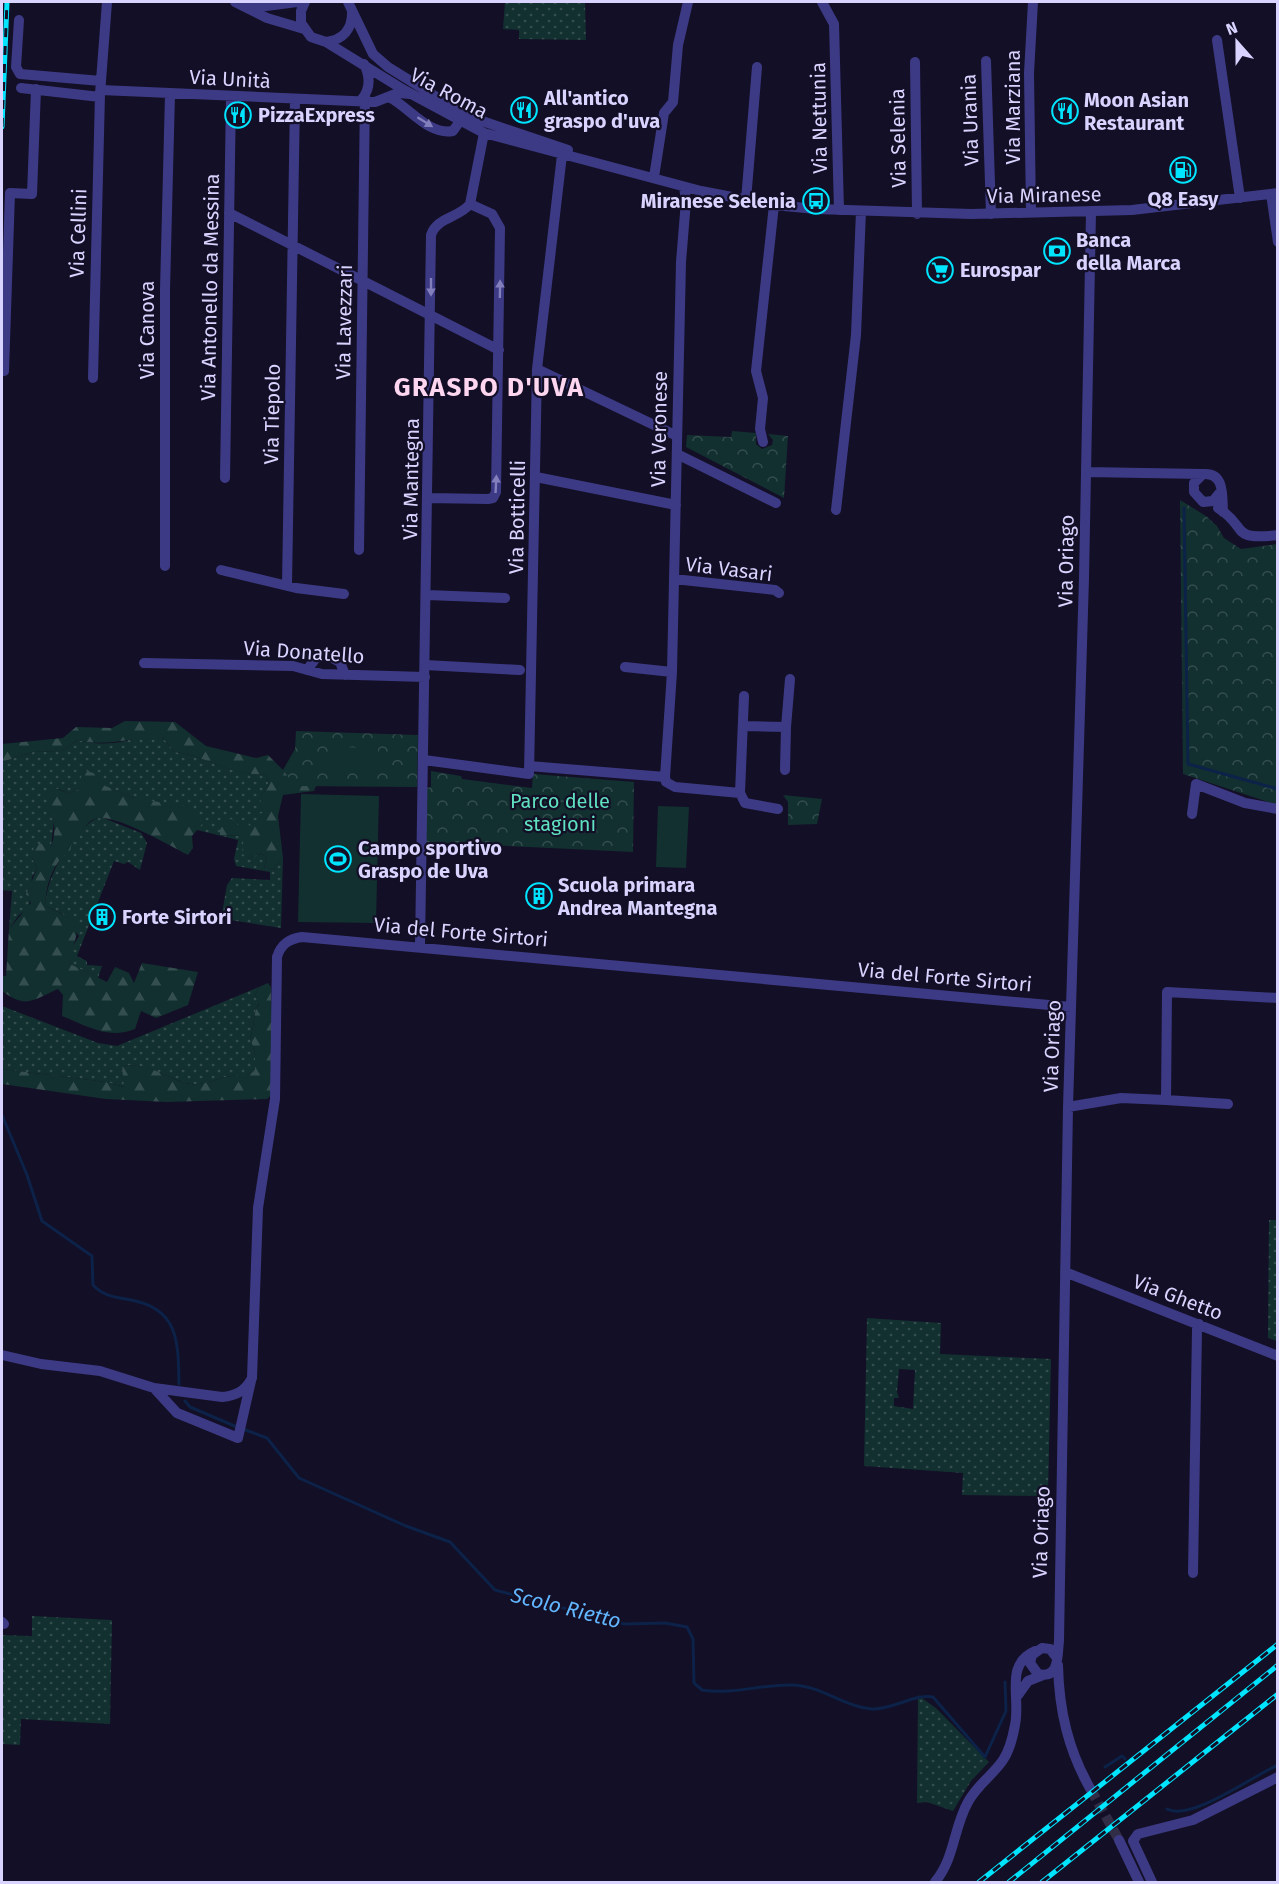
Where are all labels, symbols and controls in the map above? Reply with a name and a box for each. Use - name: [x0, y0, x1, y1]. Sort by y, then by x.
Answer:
- north arrow: [1207, 12, 1267, 72]
- text: N: [1223, 18, 1240, 39]
- street label: Via Marziana: [1001, 50, 1025, 164]
- street label: Via Nettunia: [806, 62, 832, 174]
- street label: Via Roma: [406, 63, 492, 123]
- street label: Via Unità: [189, 65, 271, 93]
- street label: Via Urania: [956, 73, 984, 167]
- place label: All'antico graspo d'uva: [543, 86, 660, 133]
- street label: Via Selenia: [885, 88, 911, 188]
- place label: Moon Asian Restaurant: [1084, 88, 1189, 135]
- restaurant icon: All'antico graspo d'uva: [509, 95, 539, 125]
- restaurant icon: Moon Asian Restaurant: [1050, 96, 1080, 126]
- restaurant icon: PizzaExpress: [223, 100, 253, 130]
- place label: PizzaExpress: [258, 103, 375, 127]
- one-way arrow: [417, 116, 433, 127]
- fuel station icon: Q8 Easy: [1168, 155, 1198, 185]
- street label: Via Antonello da Messina: [196, 173, 224, 401]
- street label: Via Miranese: [986, 182, 1102, 208]
- bus stop icon: Miranese Selenia: [801, 186, 831, 216]
- place label: Q8 Easy: [1148, 187, 1219, 211]
- street label: Via Cellini: [64, 188, 92, 278]
- place label: Miranese Selenia: [641, 189, 796, 213]
- place label: Banca della Marca: [1076, 228, 1181, 275]
- bank icon: Banca della Marca: [1042, 236, 1072, 266]
- supermarket icon: Eurospar: [925, 255, 955, 285]
- place label: Eurospar: [960, 258, 1042, 282]
- street label: Via Lavezzari: [331, 264, 357, 380]
- one-way arrow: [426, 278, 436, 297]
- one-way arrow: [495, 280, 505, 299]
- street label: Via Canova: [135, 281, 159, 379]
- street label: Via Tiepolo: [259, 363, 285, 465]
- street label: Via Veronese: [646, 371, 672, 487]
- district label: GRASPO D'UVA: [394, 372, 584, 403]
- street label: Via Mantegna: [398, 418, 424, 540]
- street label: Via Botticelli: [504, 460, 530, 574]
- one-way arrow: [492, 475, 501, 494]
- street label: Via Oriago: [1053, 515, 1079, 607]
- street label: Via Vasari: [684, 552, 774, 586]
- street label: Via Donatello: [243, 636, 365, 668]
- park label: Parco delle stagioni: [510, 789, 610, 836]
- place label: Campo sportivo Graspo de Uva: [358, 836, 502, 883]
- sports icon: Campo sportivo Graspo de Uva: [323, 844, 353, 874]
- place label: Scuola primara Andrea Mantegna: [557, 873, 717, 920]
- building icon: Scuola primara Andrea Mantegna: [524, 881, 554, 911]
- building icon: Forte Sirtori: [87, 902, 117, 932]
- place label: Forte Sirtori: [122, 905, 232, 929]
- street label: Via del Forte Sirtori: [373, 912, 549, 952]
- street label: Via del Forte Sirtori: [857, 957, 1033, 997]
- street label: Via Oriago: [1038, 999, 1066, 1093]
- street label: Via Ghetto: [1130, 1269, 1226, 1325]
- street label: Via Oriago: [1027, 1485, 1055, 1579]
- water label: Scolo Rietto: [507, 1582, 624, 1634]

